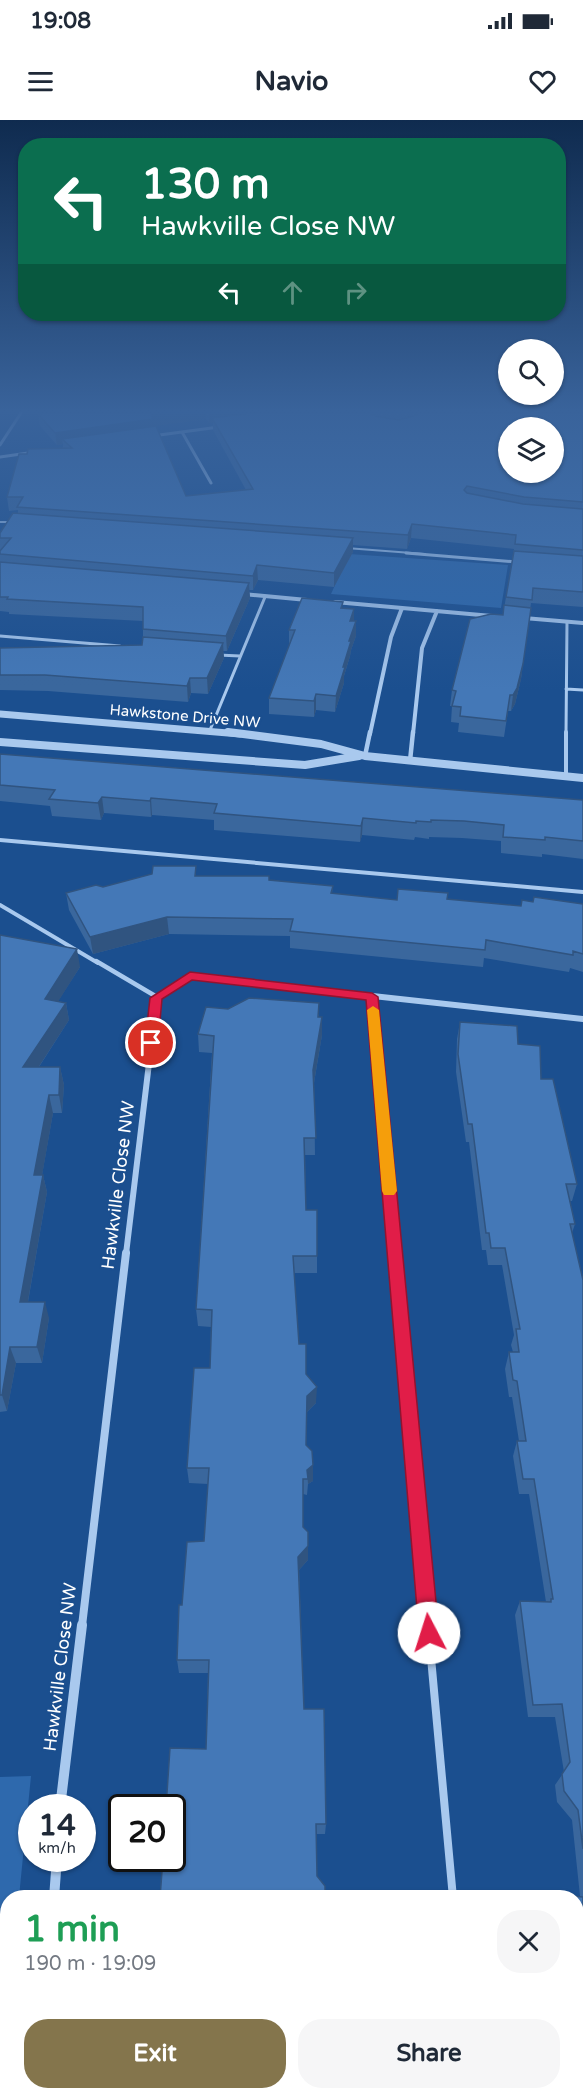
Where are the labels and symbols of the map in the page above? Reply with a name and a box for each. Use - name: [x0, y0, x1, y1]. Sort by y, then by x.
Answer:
- street label: Hawkstone Drive NW: [109, 700, 261, 732]
- pin: [125, 1017, 176, 1068]
- street label: Hawkville Close NW: [97, 1100, 139, 1270]
- street label: Hawkville Close NW: [39, 1582, 81, 1752]
- position arrow: [397, 1601, 461, 1665]
- speed limit sign: 20: [108, 1794, 186, 1872]

